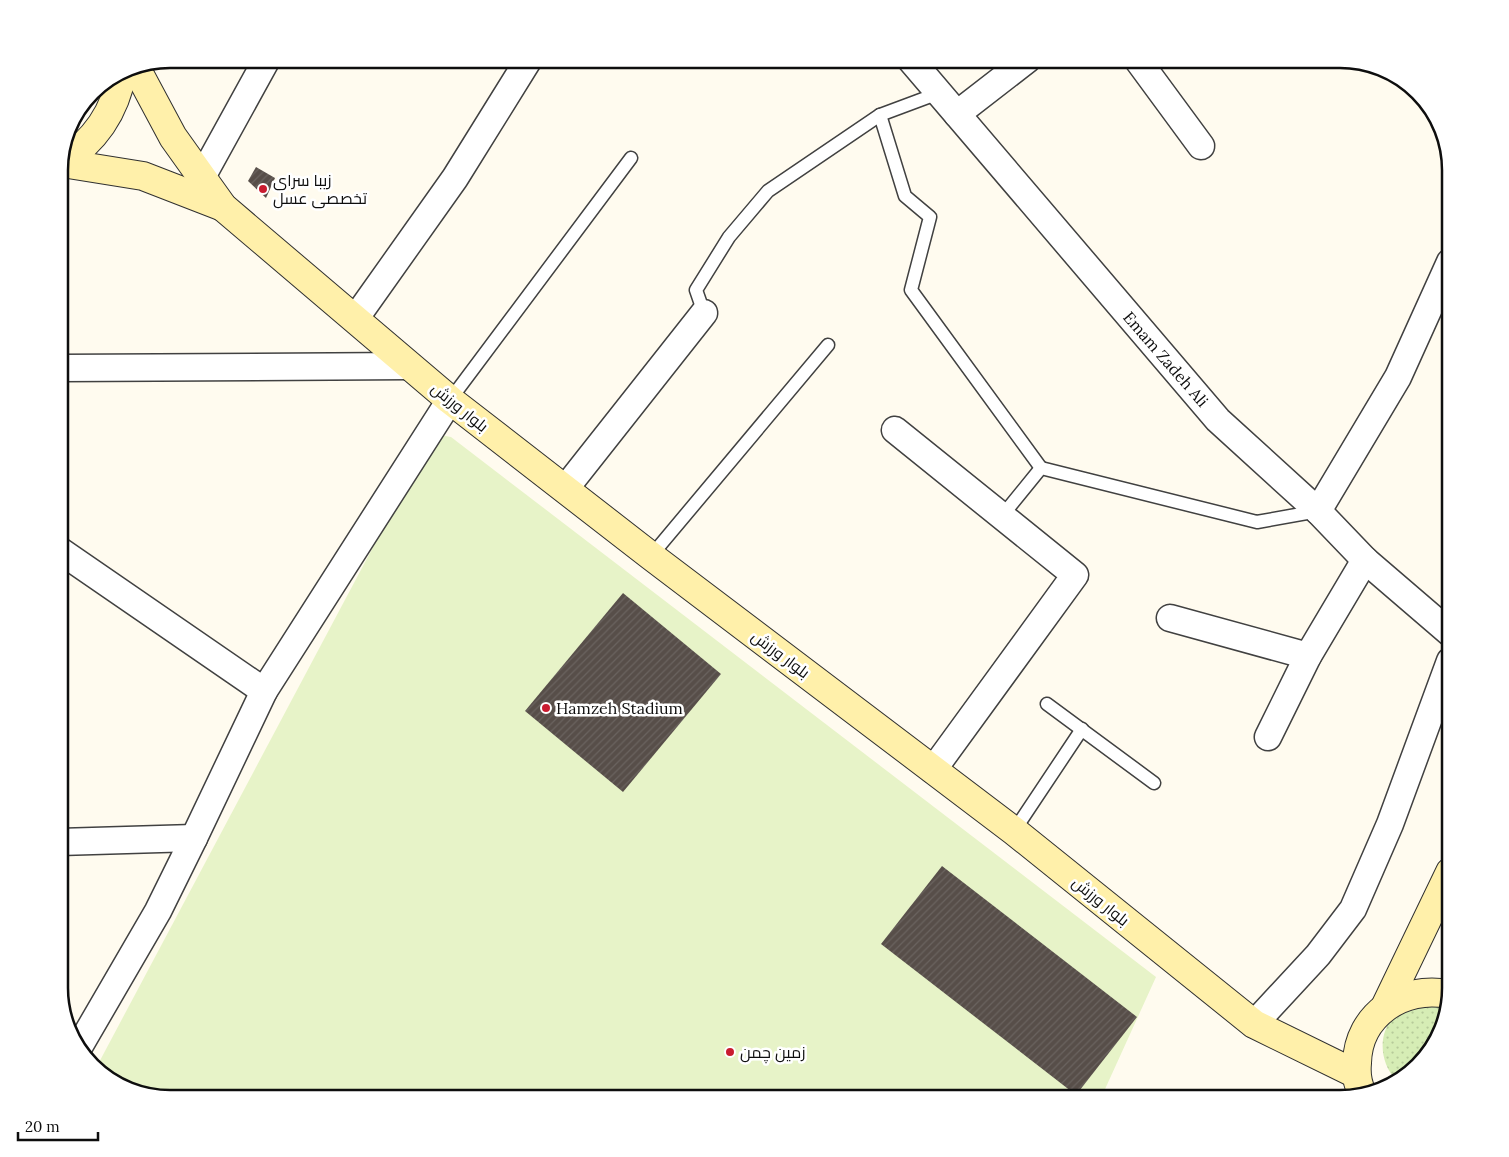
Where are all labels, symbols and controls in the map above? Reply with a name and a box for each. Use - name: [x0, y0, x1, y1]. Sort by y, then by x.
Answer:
- place label: زیبا سرای تخصصی عسل: [273, 170, 368, 209]
- marker: زیبا سرای تخصصی عسل: [257, 183, 269, 195]
- street label: Emam Zadeh Ali: [1119, 307, 1213, 411]
- street label: بلوار ورزش: [427, 378, 493, 437]
- street label: بلوار ورزش: [747, 626, 814, 683]
- place label: Hamzeh Stadium: [556, 698, 683, 718]
- marker: Hamzeh Stadium: [540, 702, 552, 714]
- street label: بلوار ورزش: [1068, 872, 1134, 931]
- place label: زمین چمن: [740, 1042, 805, 1064]
- marker: زمین چمن: [724, 1046, 736, 1058]
- scale bar: [18, 1110, 98, 1142]
- text: 20 m: [25, 1117, 60, 1136]

